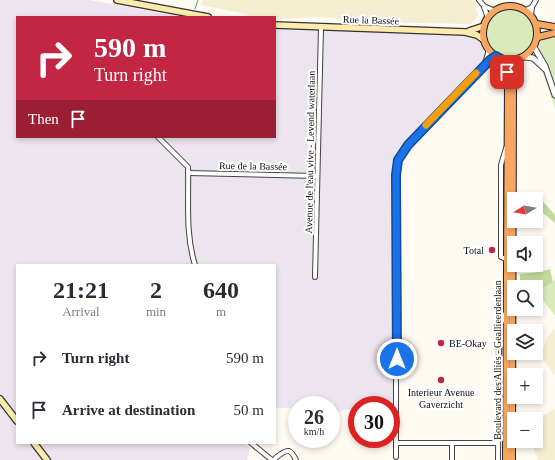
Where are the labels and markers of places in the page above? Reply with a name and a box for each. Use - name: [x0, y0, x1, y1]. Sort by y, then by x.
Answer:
- pin: [490, 55, 524, 89]
- place label: Total: [464, 245, 484, 256]
- marker: Total: [487, 245, 497, 255]
- marker: BE-Okay: [436, 338, 446, 348]
- place label: BE-Okay: [449, 338, 487, 349]
- marker: Interieur Avenue Gaverzicht: [436, 375, 446, 385]
- place label: Interieur Avenue Gaverzicht: [408, 387, 475, 410]

